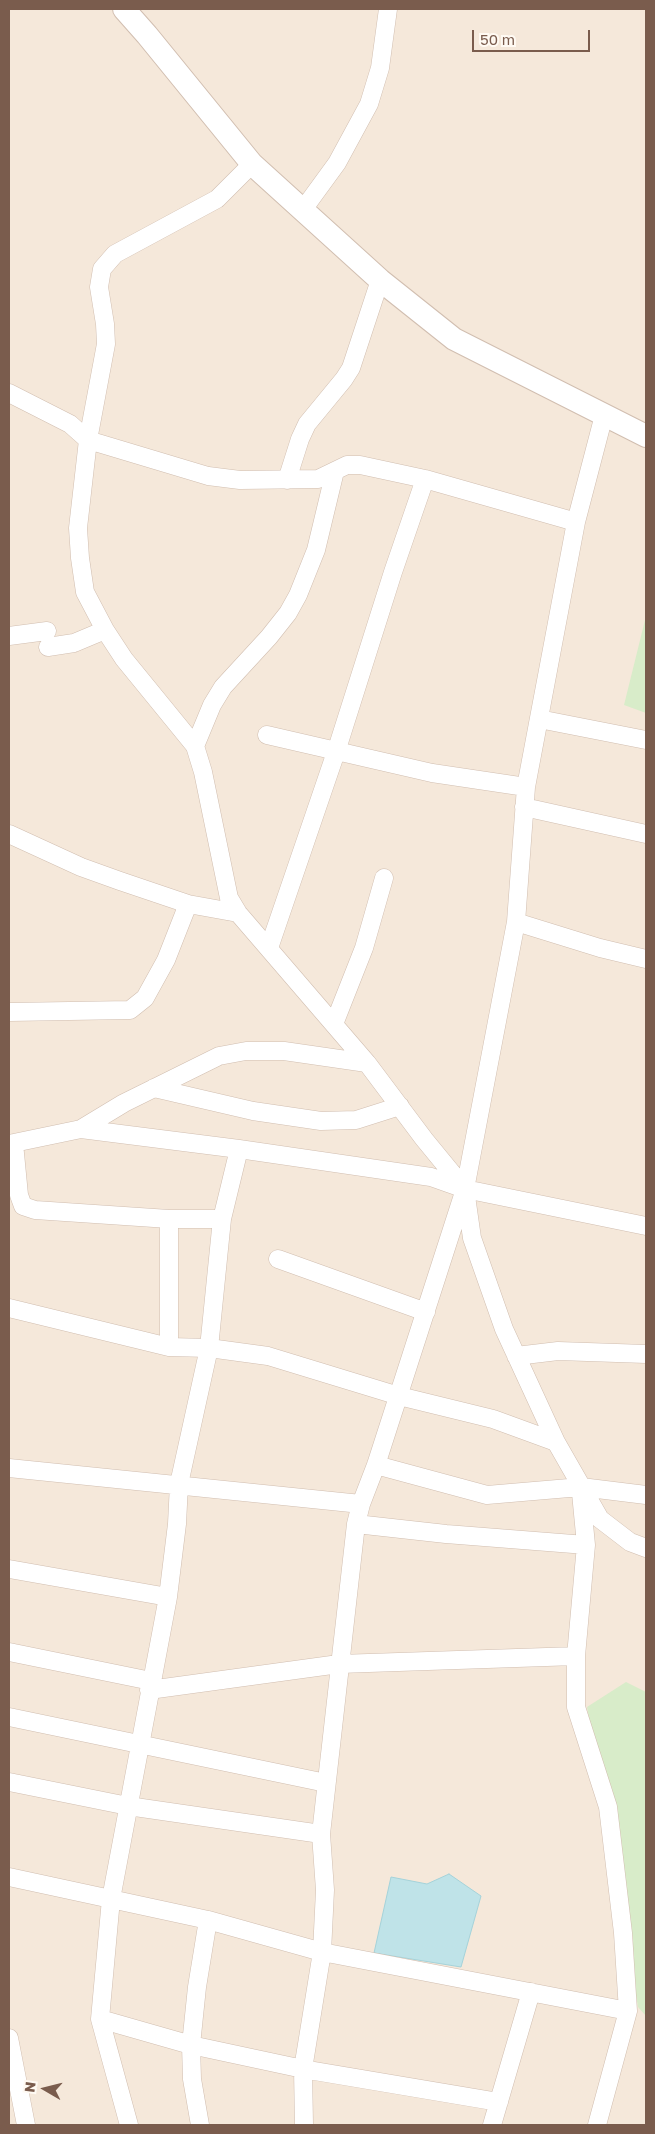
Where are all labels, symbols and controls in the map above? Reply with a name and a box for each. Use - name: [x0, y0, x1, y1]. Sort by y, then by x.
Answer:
- scale bar: [475, 20, 592, 52]
- text: 50 m: [480, 30, 515, 48]
- north arrow: [20, 2064, 70, 2114]
- text: N: [20, 2080, 39, 2093]

